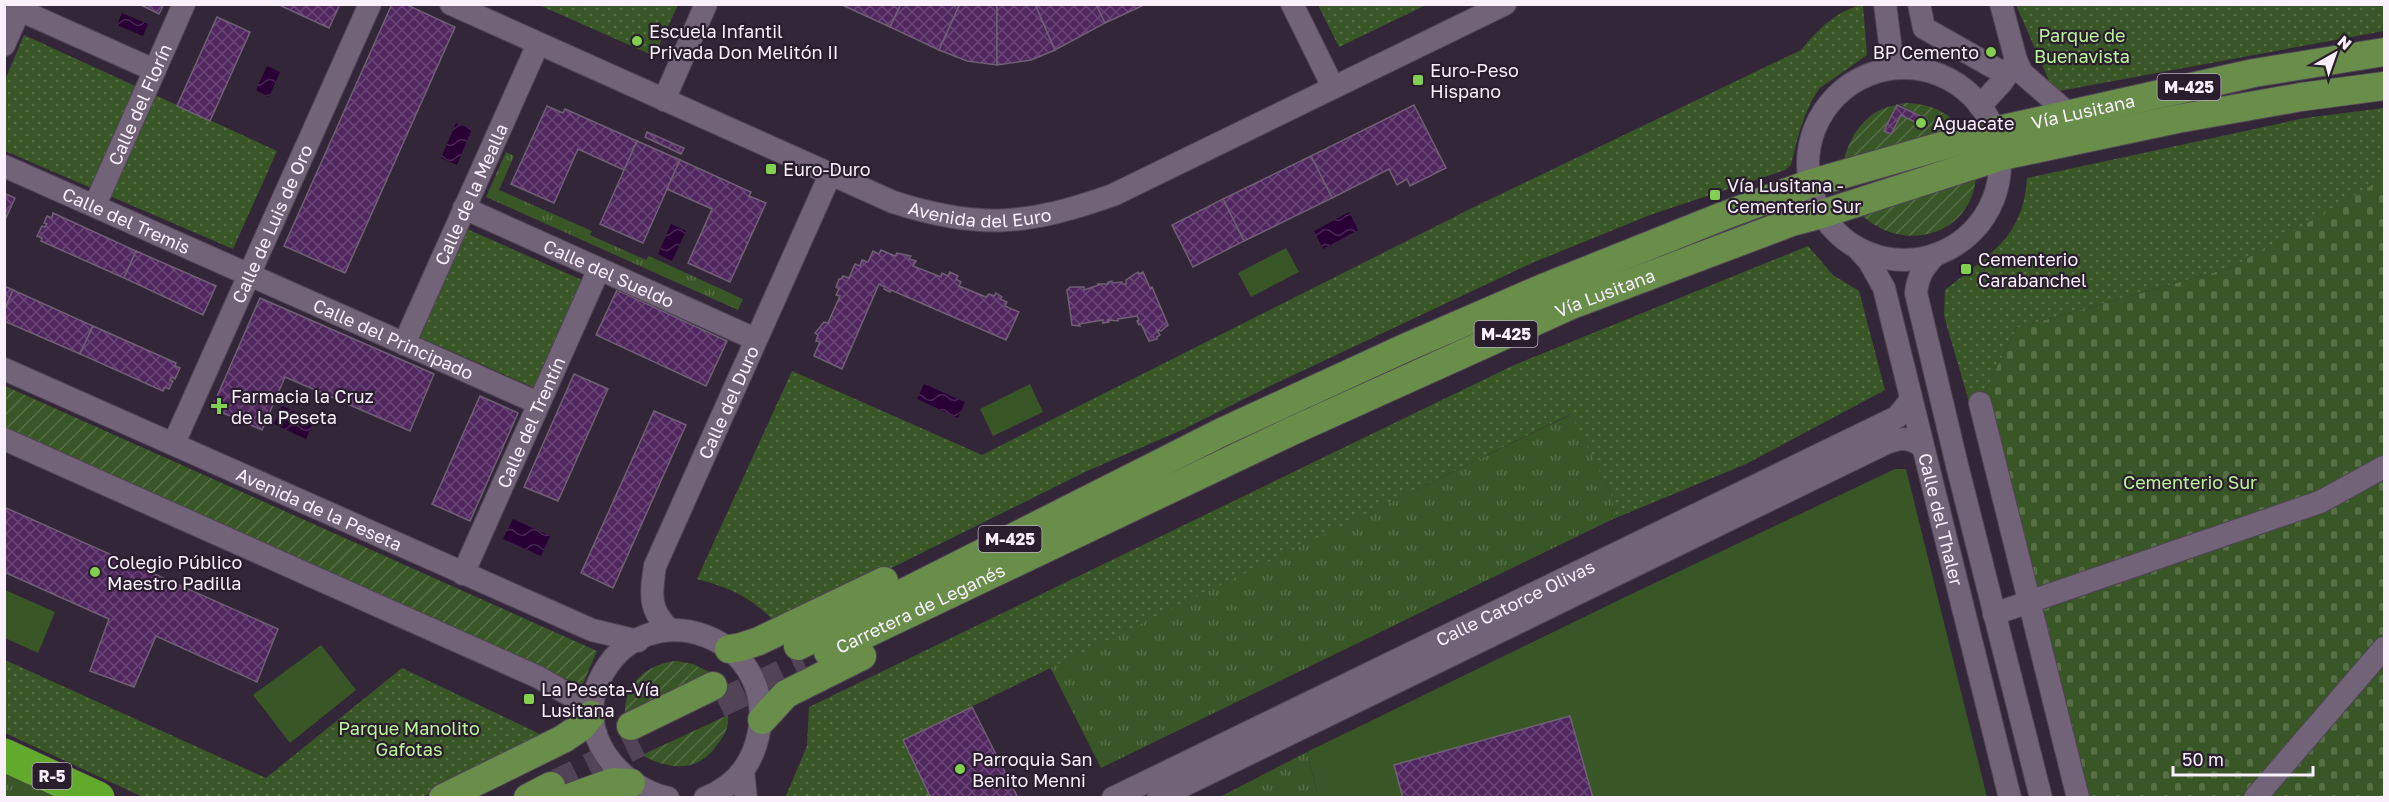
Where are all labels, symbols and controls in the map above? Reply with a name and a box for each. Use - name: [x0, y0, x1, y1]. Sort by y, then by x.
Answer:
- place label: Escuela Infantil Privada Don Melitón II: [649, 20, 838, 63]
- park label: Parque de Buenavista: [2034, 24, 2130, 67]
- north arrow: [2305, 24, 2365, 84]
- text: N: [2334, 31, 2356, 54]
- marker: Escuela Infantil Privada Don Melitón II: [630, 34, 644, 48]
- street label: Calle del Florín: [103, 40, 176, 169]
- place label: BP Cemento: [1873, 41, 1979, 63]
- marker: BP Cemento: [1984, 45, 1998, 59]
- place label: Euro-Peso Hispano: [1430, 59, 1519, 102]
- marker: Euro-Peso Hispano: [1411, 73, 1425, 87]
- road number: M-425: [2158, 74, 2220, 100]
- street label: Vía Lusitana: [2029, 89, 2137, 133]
- place label: Aguacate: [1933, 112, 2014, 134]
- marker: Aguacate: [1914, 116, 1928, 130]
- street label: Calle de la Mealla: [430, 120, 512, 269]
- street label: Calle de Luis de Oro: [227, 141, 317, 307]
- place label: Euro-Duro: [783, 158, 870, 180]
- marker: Euro-Duro: [764, 162, 778, 176]
- place label: Vía Lusitana - Cementerio Sur: [1727, 174, 1861, 217]
- street label: Calle del Tremis: [59, 182, 194, 258]
- marker: Vía Lusitana - Cementerio Sur: [1708, 188, 1722, 202]
- street label: Avenida del Euro: [906, 196, 1053, 232]
- street label: Calle del Sueldo: [540, 234, 678, 312]
- place label: Cementerio Carabanchel: [1978, 248, 2087, 291]
- marker: Cementerio Carabanchel: [1959, 262, 1973, 276]
- street label: Vía Lusitana: [1551, 264, 1658, 322]
- street label: Calle del Principado: [310, 294, 477, 384]
- road number: M-425: [1474, 321, 1538, 347]
- street label: Calle del Duro: [693, 342, 763, 462]
- street label: Calle del Trentín: [492, 353, 569, 491]
- place label: Farmacia la Cruz de la Peseta: [231, 385, 374, 428]
- marker: Farmacia la Cruz de la Peseta: [212, 399, 226, 413]
- street label: Calle del Thaler: [1914, 451, 1968, 588]
- street label: Avenida de la Peseta: [233, 463, 405, 555]
- park label: Cementerio Sur: [2123, 471, 2257, 493]
- road number: M-425: [978, 526, 1042, 552]
- place label: Colegio Público Maestro Padilla: [107, 551, 242, 594]
- street label: Calle Catorce Olivas: [1432, 555, 1598, 650]
- street label: Carretera de Leganés: [832, 558, 1008, 658]
- marker: Colegio Público Maestro Padilla: [88, 565, 102, 579]
- place label: La Peseta-Vía Lusitana: [541, 678, 659, 721]
- marker: La Peseta-Vía Lusitana: [522, 692, 536, 706]
- park label: Parque Manolito Gafotas: [338, 717, 480, 760]
- scale bar: [2173, 739, 2312, 777]
- place label: Parroquia San Benito Menni: [972, 748, 1093, 791]
- text: 50 m: [2182, 748, 2224, 770]
- marker: Parroquia San Benito Menni: [953, 762, 967, 776]
- road number: R-5: [32, 763, 72, 789]

